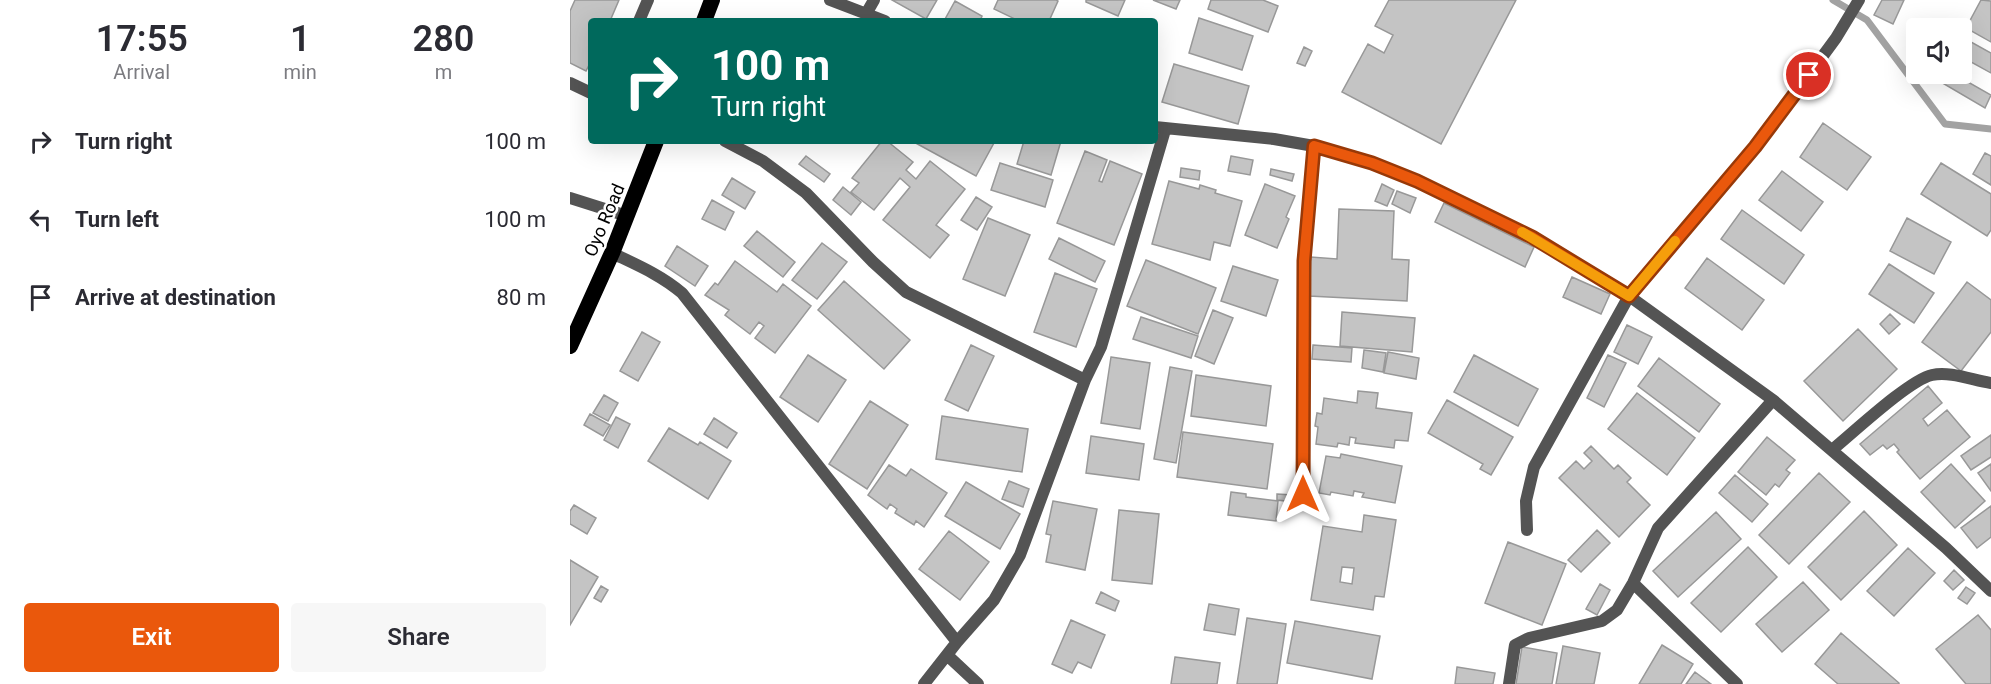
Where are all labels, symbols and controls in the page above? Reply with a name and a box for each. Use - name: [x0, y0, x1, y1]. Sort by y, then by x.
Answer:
- text: 17:55: [96, 18, 188, 60]
- text: 1: [290, 18, 310, 60]
- text: 280: [413, 18, 474, 60]
- map controls: [1906, 18, 1972, 84]
- button: sound: [1906, 18, 1972, 84]
- text: 100 m: [711, 41, 830, 90]
- icon: right: [612, 42, 690, 120]
- pin: [1783, 49, 1834, 100]
- icon: arrive: [1792, 58, 1825, 91]
- text: Arrival: [113, 60, 170, 84]
- text: min: [283, 60, 317, 84]
- text: m: [435, 60, 452, 84]
- text: Turn right: [711, 91, 826, 123]
- icon: right: [24, 125, 57, 158]
- text: Turn right: [75, 129, 172, 154]
- text: 100 m: [484, 129, 546, 154]
- street label: Oyo Road: [579, 181, 629, 259]
- icon: left: [24, 203, 57, 236]
- text: Turn left: [75, 207, 159, 232]
- text: 100 m: [484, 207, 546, 232]
- icon: arrive: [24, 281, 57, 314]
- text: Arrive at destination: [75, 285, 276, 310]
- text: 80 m: [497, 285, 546, 310]
- position arrow: [1271, 462, 1335, 526]
- button: Exit: [24, 603, 279, 672]
- button: Share: [291, 603, 546, 672]

